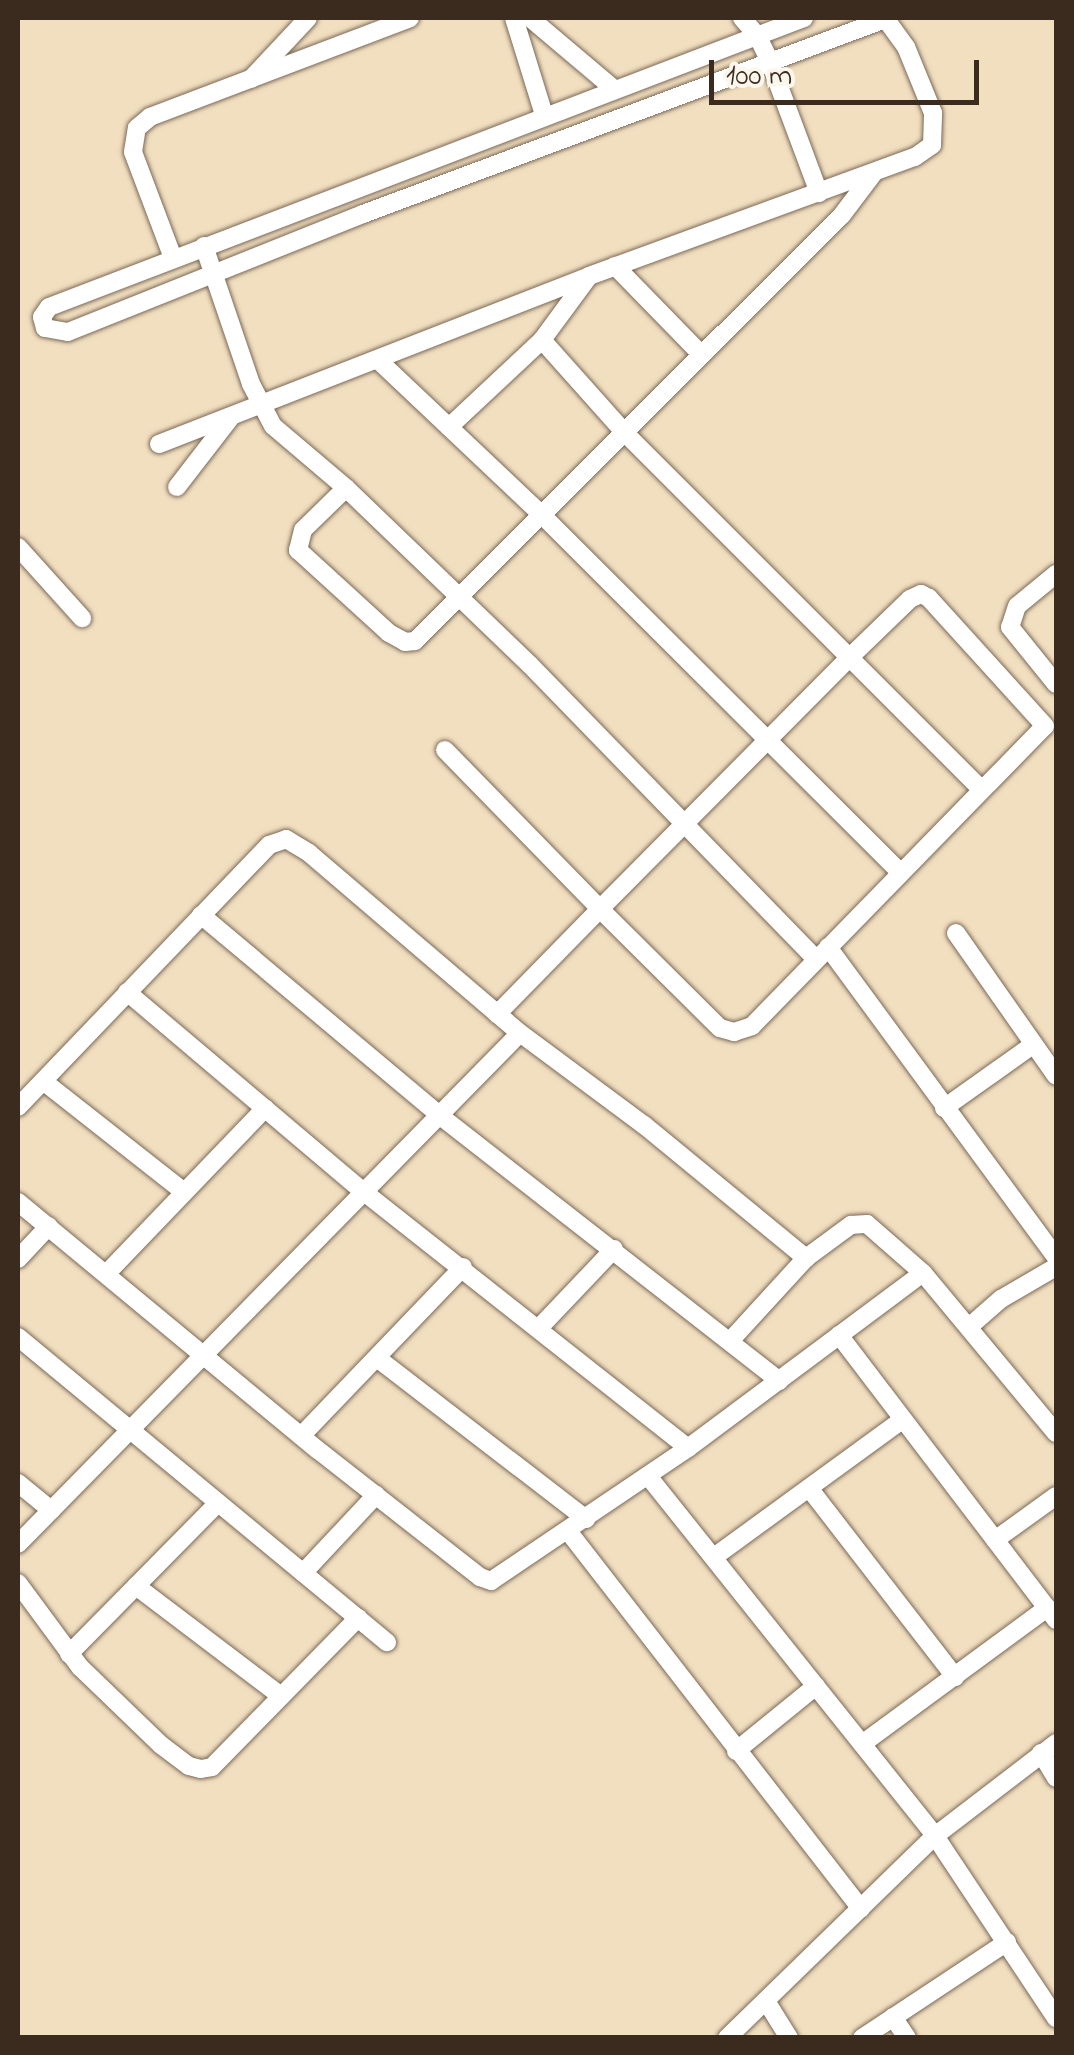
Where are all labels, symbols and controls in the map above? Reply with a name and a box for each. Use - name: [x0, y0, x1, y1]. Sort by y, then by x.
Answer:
- scale bar: [714, 40, 984, 102]
- text: 100 m: [726, 55, 792, 99]

